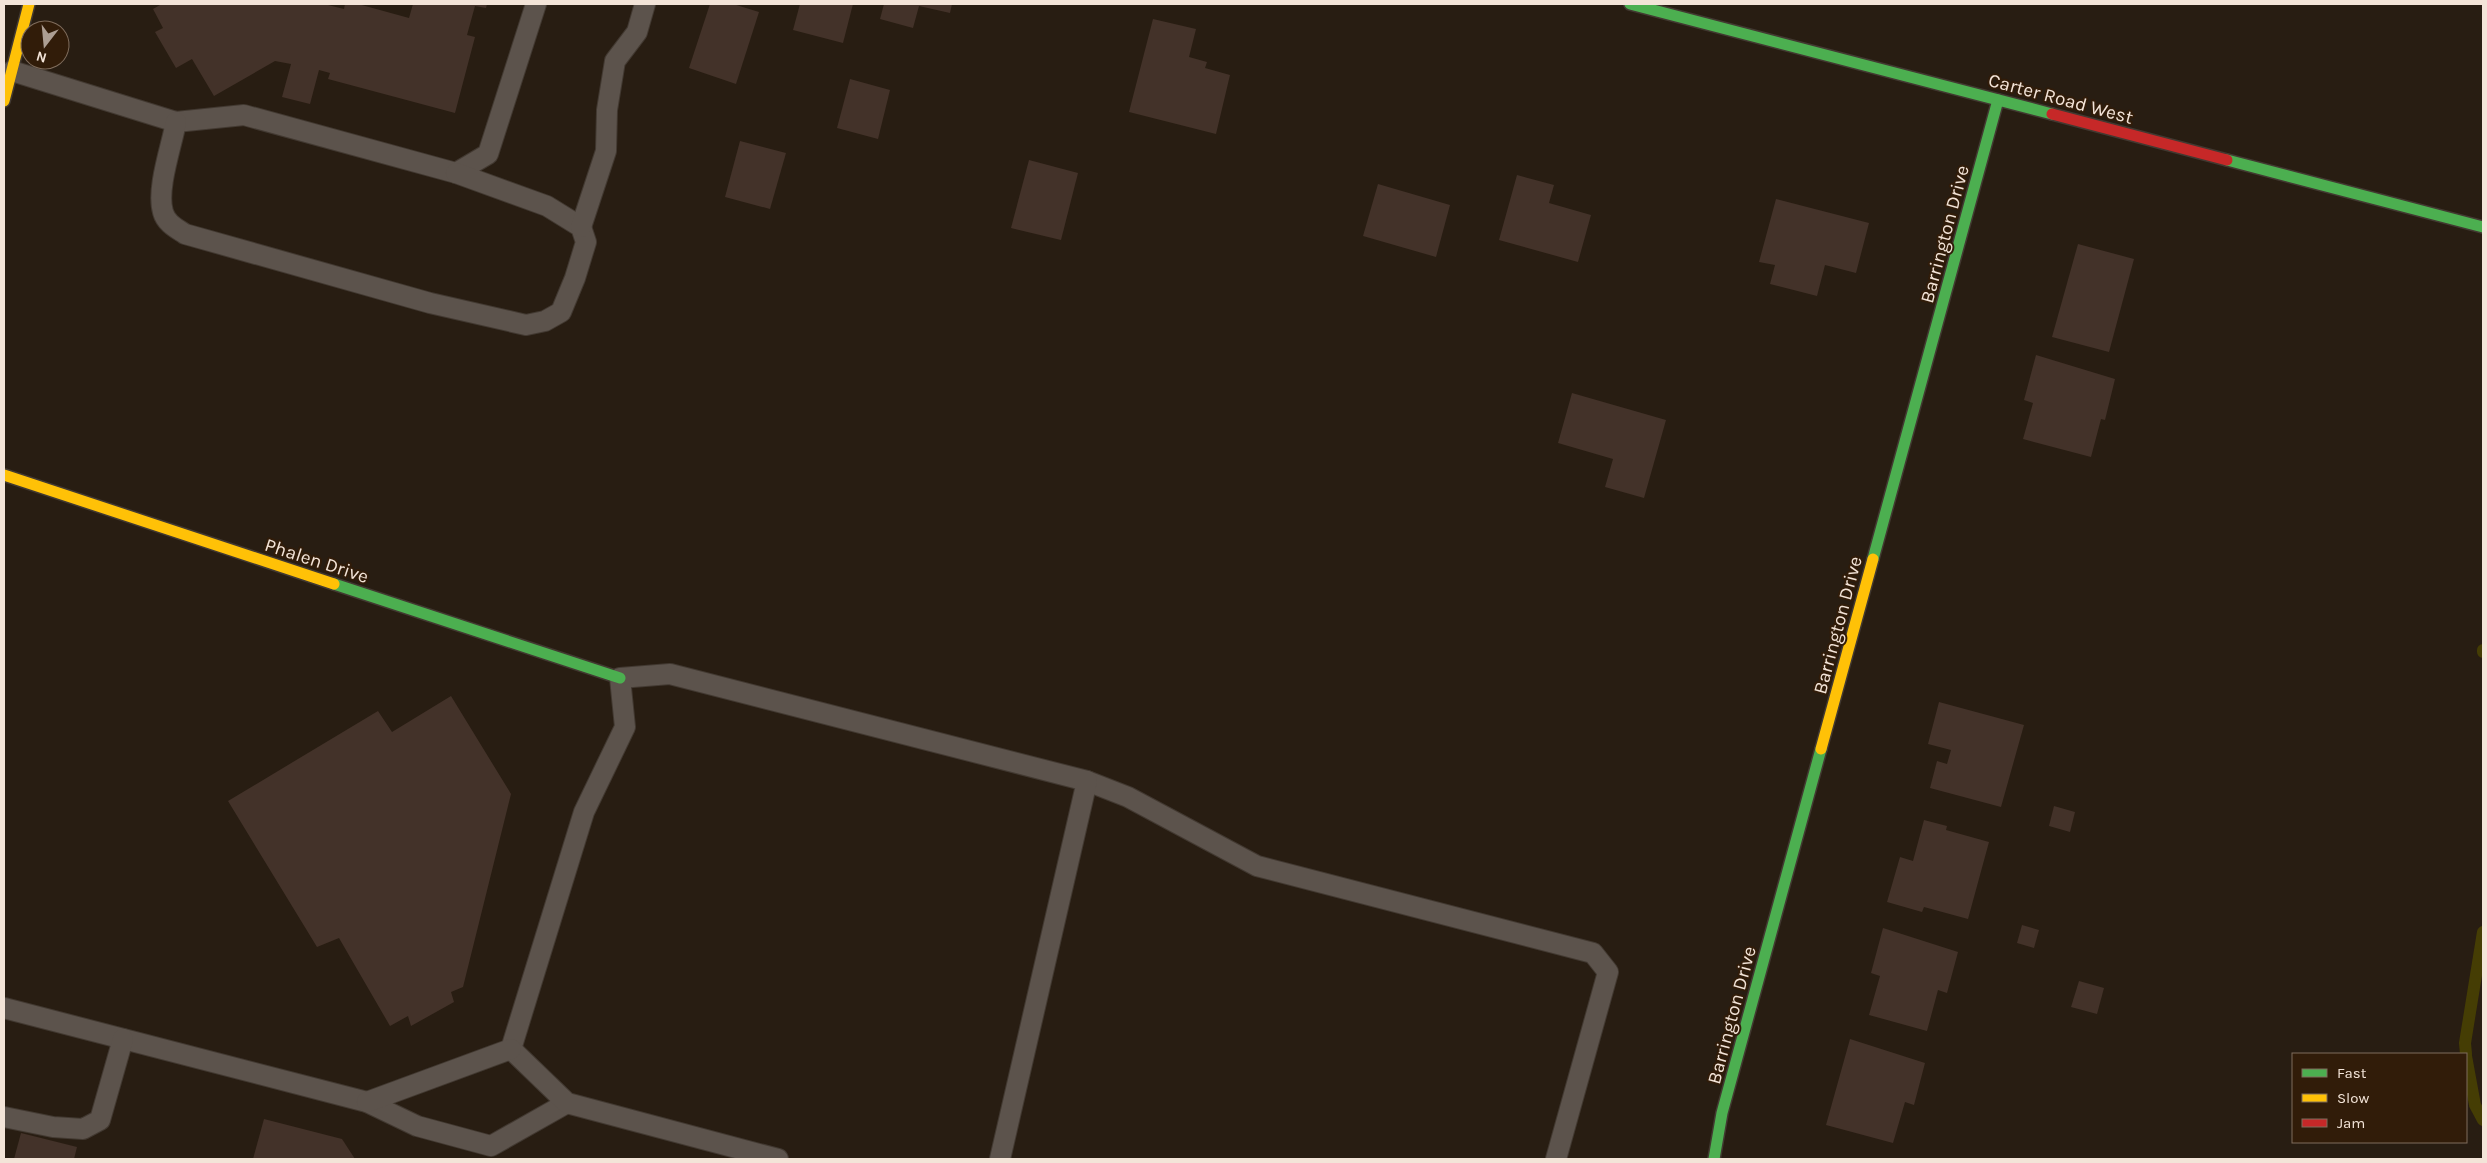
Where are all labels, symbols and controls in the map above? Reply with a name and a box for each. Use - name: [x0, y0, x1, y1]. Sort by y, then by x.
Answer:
- north arrow: [20, 20, 70, 70]
- text: N: [34, 47, 49, 67]
- street label: Carter Road West: [1986, 69, 2135, 129]
- street label: Barrington Drive: [1916, 163, 1974, 306]
- street label: Phalen Drive: [262, 534, 371, 588]
- street label: Barrington Drive: [1809, 554, 1867, 697]
- street label: Barrington Drive: [1703, 944, 1761, 1087]
- legend: [2292, 1053, 2467, 1143]
- text: Fast: [2337, 1064, 2367, 1082]
- text: Slow: [2337, 1089, 2369, 1107]
- text: Jam: [2337, 1114, 2365, 1132]

